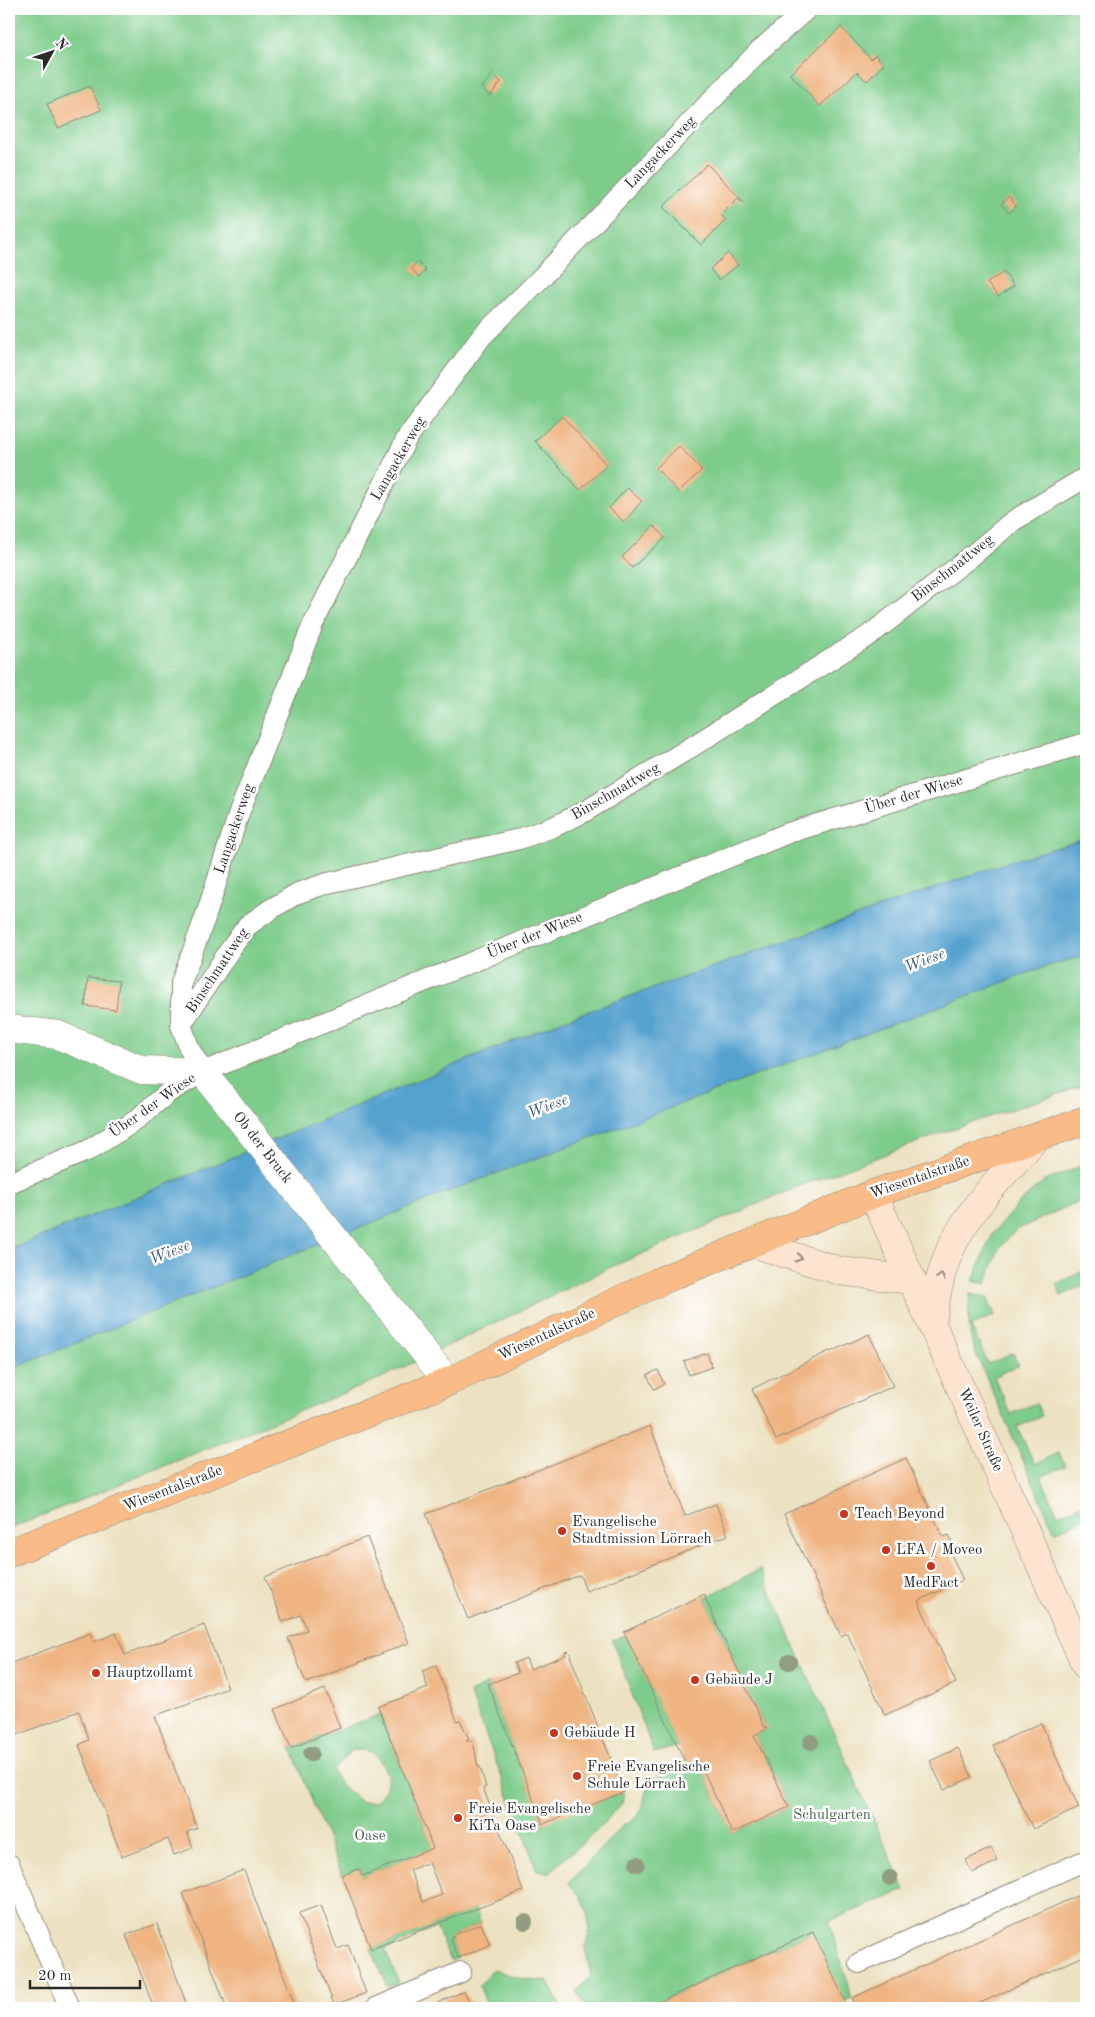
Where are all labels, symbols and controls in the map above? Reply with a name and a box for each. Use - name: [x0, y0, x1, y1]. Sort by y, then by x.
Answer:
- north arrow: [28, 28, 78, 78]
- text: N: [52, 36, 70, 53]
- street label: Langackerweg: [623, 114, 699, 192]
- street label: Langackerweg: [369, 414, 429, 504]
- street label: Binschmattweg: [909, 532, 997, 606]
- street label: Binschmattweg: [569, 761, 663, 823]
- street label: Über der Wiese: [862, 770, 965, 817]
- street label: Langackerweg: [213, 782, 257, 876]
- street label: Über der Wiese: [484, 907, 585, 962]
- street label: Binschmattweg: [184, 926, 252, 1016]
- water label: Wiese: [903, 946, 948, 976]
- street label: Über der Wiese: [105, 1068, 199, 1141]
- water label: Wiese: [526, 1092, 571, 1122]
- street label: Ob der Bruck: [230, 1109, 295, 1187]
- street label: Wiesentalstraße: [868, 1154, 972, 1202]
- water label: Wiese: [148, 1238, 193, 1268]
- one-way arrow: [794, 1252, 803, 1262]
- one-way arrow: [936, 1273, 946, 1282]
- street label: Wiesentalstraße: [496, 1306, 598, 1364]
- street label: Weiler Straße: [955, 1386, 1005, 1474]
- street label: Wiesentalstraße: [121, 1463, 225, 1515]
- place label: Teach Beyond: [854, 1507, 945, 1522]
- marker: Teach Beyond: [838, 1508, 850, 1520]
- place label: Evangelische Stadtmission Lörrach: [572, 1515, 712, 1547]
- marker: Evangelische Stadtmission Lörrach: [556, 1525, 568, 1537]
- place label: LFA / Moveo: [896, 1543, 982, 1558]
- marker: LFA / Moveo: [880, 1544, 892, 1556]
- marker: MedFact: [925, 1560, 937, 1572]
- place label: MedFact: [903, 1576, 959, 1591]
- place label: Hauptzollamt: [106, 1666, 193, 1681]
- marker: Hauptzollamt: [90, 1667, 102, 1679]
- place label: Gebäude J: [705, 1673, 773, 1688]
- marker: Gebäude J: [689, 1674, 701, 1686]
- place label: Gebäude H: [564, 1726, 636, 1741]
- marker: Gebäude H: [548, 1727, 560, 1739]
- place label: Freie Evangelische Schule Lörrach: [587, 1760, 710, 1792]
- marker: Freie Evangelische Schule Lörrach: [571, 1770, 583, 1782]
- place label: Freie Evangelische KiTa Oase: [468, 1802, 591, 1834]
- park label: Schulgarten: [793, 1808, 871, 1823]
- marker: Freie Evangelische KiTa Oase: [452, 1812, 464, 1824]
- park label: Oase: [354, 1829, 386, 1844]
- scale bar: [30, 1957, 140, 1989]
- text: 20 m: [38, 1969, 72, 1984]

